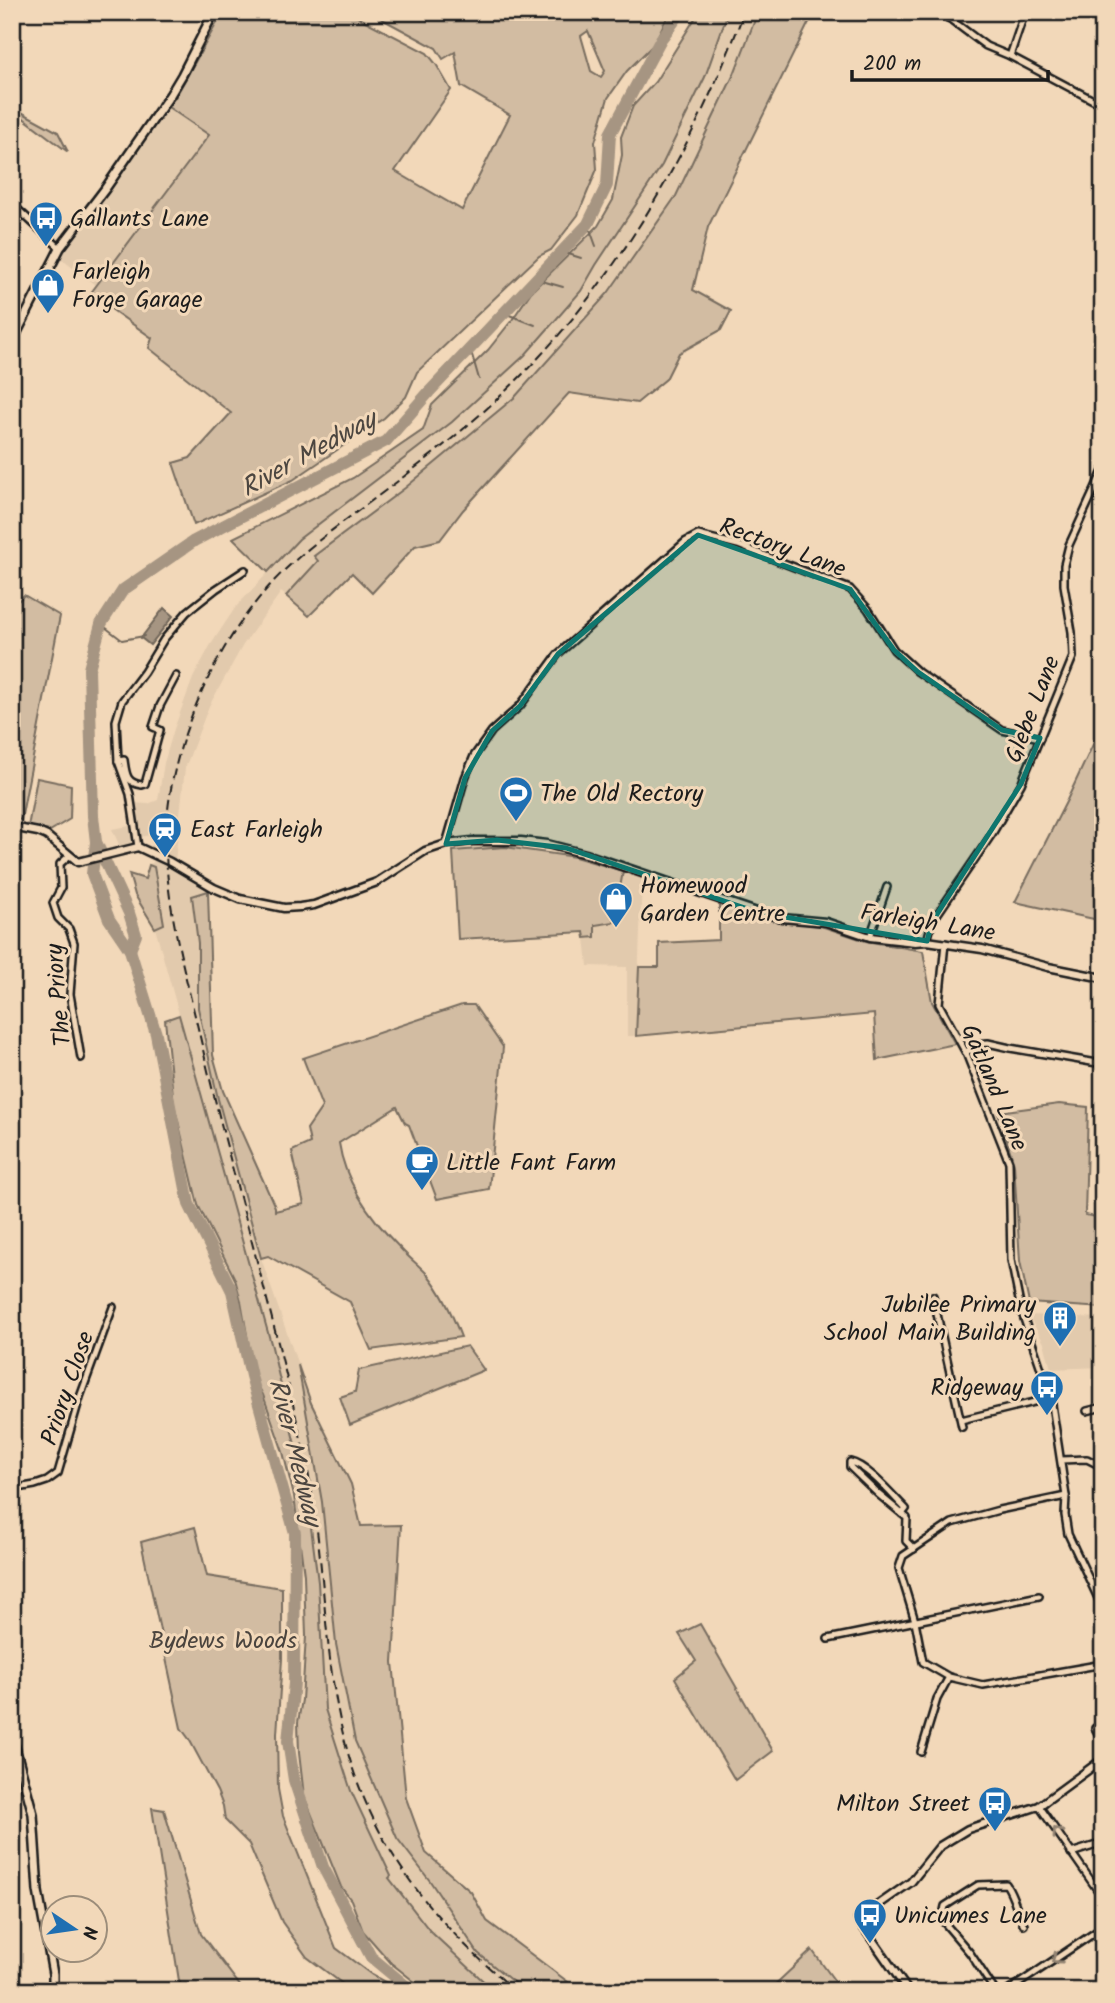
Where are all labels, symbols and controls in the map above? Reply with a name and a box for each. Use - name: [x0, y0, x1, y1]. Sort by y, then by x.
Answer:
- scale bar: [852, 38, 1048, 82]
- text: 200 m: [863, 48, 921, 81]
- bus stop icon: Gallants Lane: [27, 199, 65, 248]
- place label: Gallants Lane: [70, 200, 209, 239]
- place label: Farleigh Forge Garage: [72, 253, 203, 320]
- shop icon: Farleigh Forge Garage: [29, 266, 67, 315]
- water label: River Medway: [233, 398, 388, 510]
- street label: Rectory Lane: [714, 507, 852, 589]
- street label: Glebe Lane: [995, 650, 1072, 769]
- sports icon: The Old Rectory: [497, 774, 535, 823]
- place label: The Old Rectory: [540, 775, 704, 814]
- station icon: East Farleigh: [146, 810, 184, 859]
- place label: East Farleigh: [190, 811, 323, 850]
- place label: Homewood Garden Centre: [640, 867, 785, 934]
- shop icon: Homewood Garden Centre: [597, 880, 635, 929]
- street label: Farleigh Lane: [858, 894, 998, 953]
- street label: The Priory: [36, 941, 83, 1048]
- street label: Gatland Lane: [949, 1018, 1038, 1157]
- cafe icon: Little Fant Farm: [403, 1143, 441, 1192]
- place label: Little Fant Farm: [446, 1144, 616, 1183]
- place label: Jubilee Primary School Main Building: [824, 1286, 1037, 1353]
- building icon: Jubilee Primary School Main Building: [1041, 1299, 1079, 1348]
- street label: Priory Close: [31, 1326, 106, 1451]
- bus stop icon: Ridgeway: [1028, 1368, 1066, 1417]
- place label: Ridgeway: [930, 1369, 1024, 1408]
- water label: River Medway: [256, 1375, 334, 1534]
- park label: Bydews Woods: [149, 1622, 297, 1661]
- bus stop icon: Milton Street: [976, 1784, 1014, 1833]
- place label: Milton Street: [836, 1785, 971, 1824]
- one-way arrow: [1053, 1827, 1065, 1840]
- north arrow: [38, 1895, 108, 1965]
- bus stop icon: Unicumes Lane: [851, 1896, 889, 1945]
- place label: Unicumes Lane: [894, 1897, 1047, 1936]
- text: N: [73, 1923, 105, 1942]
- one-way arrow: [1051, 1951, 1064, 1963]

